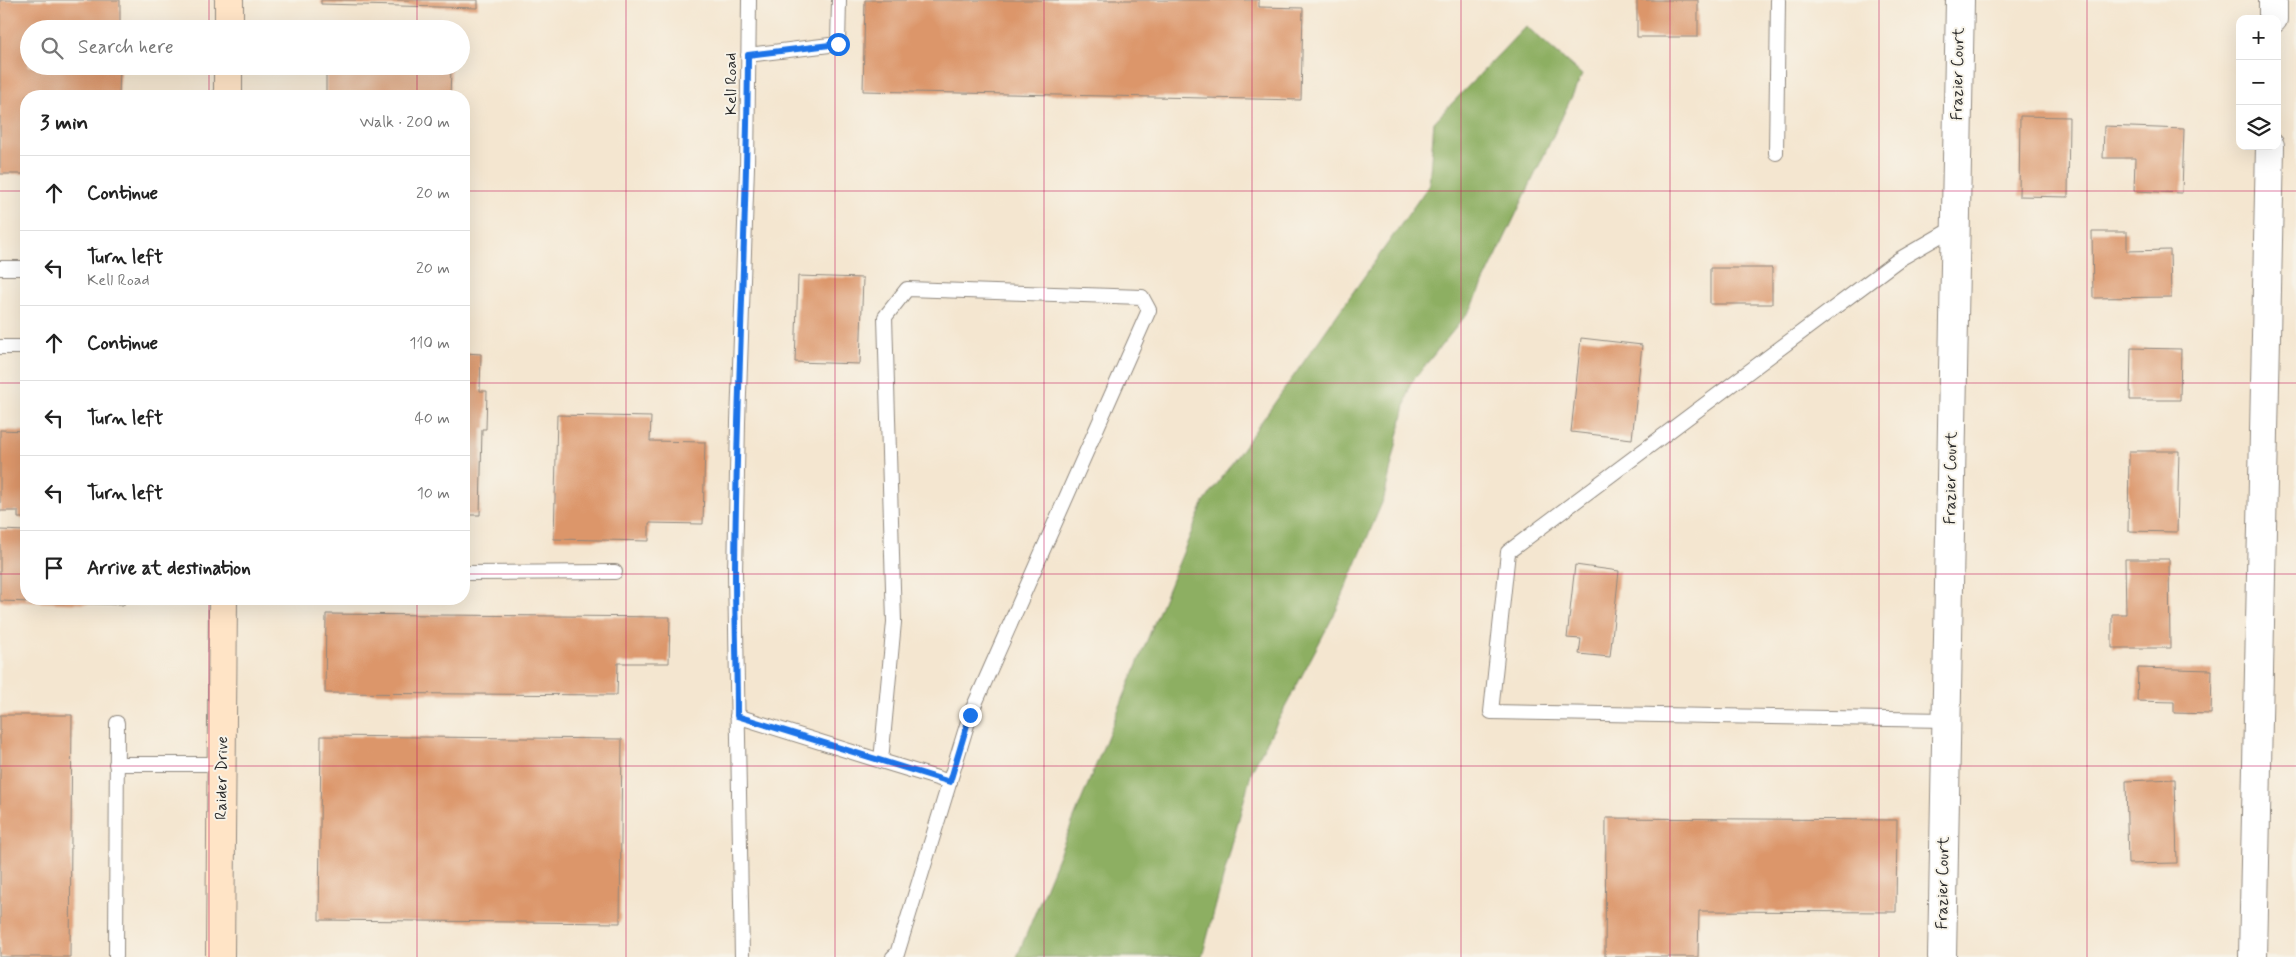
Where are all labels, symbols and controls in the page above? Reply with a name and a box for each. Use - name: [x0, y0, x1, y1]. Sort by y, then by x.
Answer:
- map controls: [2236, 15, 2281, 150]
- button: +: [2236, 15, 2281, 60]
- search box: [20, 20, 470, 75]
- street label: Frazier Court: [1947, 27, 1969, 121]
- route start: [827, 33, 850, 56]
- icon: search: [38, 34, 66, 62]
- text: Search here: [78, 35, 174, 60]
- street label: Kell Road: [721, 53, 742, 115]
- button: −: [2236, 60, 2281, 105]
- button: layers: [2236, 105, 2281, 150]
- text: 3 min: [40, 109, 88, 137]
- text: Walk · 200 m: [359, 112, 450, 133]
- icon: ahead: [40, 179, 68, 207]
- text: Continue: [87, 181, 158, 206]
- text: 20 m: [416, 183, 450, 204]
- text: Turn left: [87, 245, 163, 270]
- icon: left: [40, 254, 68, 282]
- text: 20 m: [416, 258, 450, 279]
- text: Kell Road: [87, 270, 150, 291]
- icon: ahead: [40, 329, 68, 357]
- text: Continue: [87, 331, 158, 356]
- text: 110 m: [409, 333, 450, 354]
- icon: left: [40, 404, 68, 432]
- text: Turn left: [87, 406, 163, 431]
- text: 40 m: [414, 408, 450, 429]
- street label: Frazier Court: [1940, 431, 1962, 525]
- icon: left: [40, 479, 68, 507]
- text: Turn left: [87, 481, 163, 506]
- text: 10 m: [417, 483, 450, 504]
- icon: arrive: [40, 554, 68, 582]
- text: Arrive at destination: [87, 556, 251, 581]
- route end: [959, 704, 982, 727]
- street label: Raider Drive: [211, 736, 233, 820]
- street label: Frazier Court: [1932, 836, 1954, 930]

